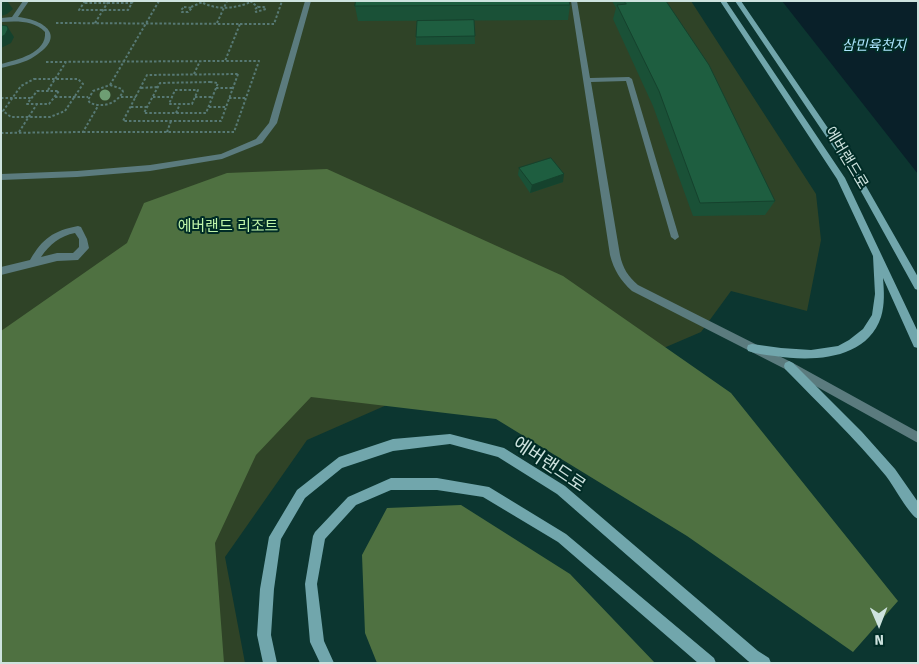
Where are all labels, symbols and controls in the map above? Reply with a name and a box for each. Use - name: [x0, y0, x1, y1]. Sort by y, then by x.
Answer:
- water label: 삼민육천지: [842, 38, 906, 54]
- street label: 에버랜드로: [821, 124, 871, 192]
- park label: 에버랜드 리조트: [178, 218, 278, 236]
- street label: 에버랜드로: [509, 433, 589, 497]
- north arrow: [854, 599, 904, 649]
- text: N: [874, 631, 884, 648]

